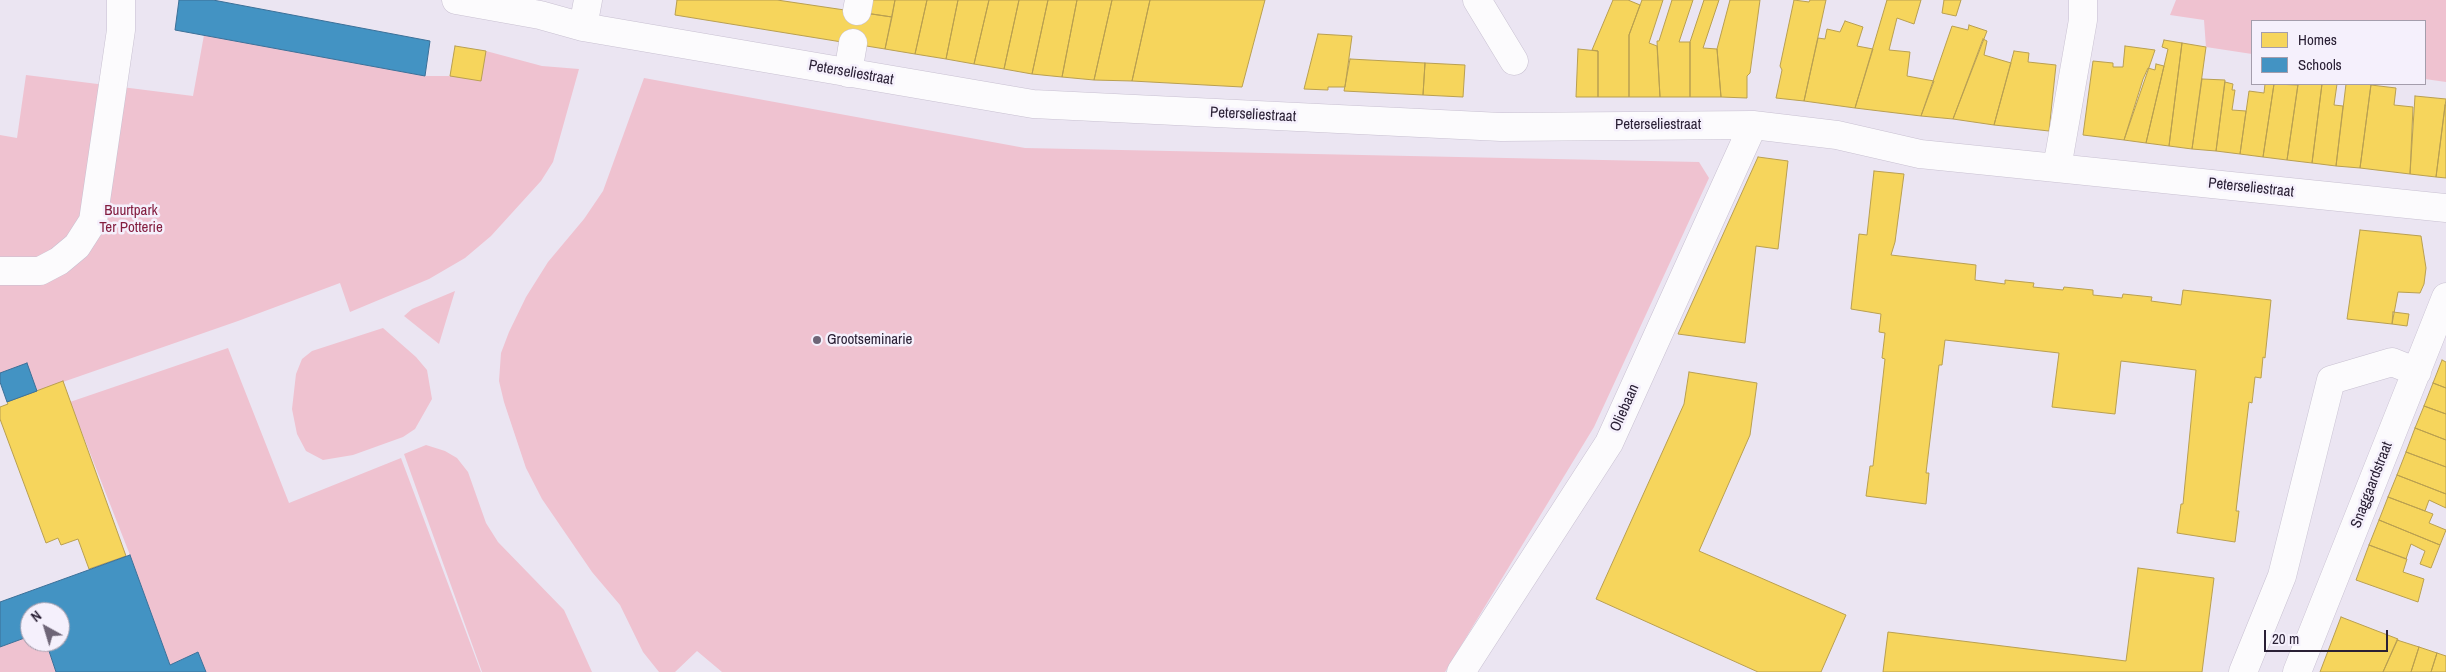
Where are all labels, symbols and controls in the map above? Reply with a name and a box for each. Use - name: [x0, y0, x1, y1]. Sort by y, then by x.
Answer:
- legend: [2251, 20, 2426, 85]
- text: Homes: [2298, 29, 2337, 50]
- text: Schools: [2298, 54, 2342, 75]
- street label: Peterseliestraat: [807, 57, 895, 89]
- street label: Peterseliestraat: [1210, 104, 1296, 126]
- street label: Peterseliestraat: [1615, 116, 1701, 134]
- street label: Peterseliestraat: [2207, 175, 2295, 201]
- park label: Buurtpark Ter Potterie: [99, 202, 163, 237]
- place label: Grootseminarie: [827, 331, 912, 349]
- marker: Grootseminarie: [811, 334, 823, 346]
- street label: Oliebaan: [1607, 382, 1643, 434]
- street label: Snaggaardstraat: [2347, 439, 2397, 531]
- north arrow: [20, 602, 70, 652]
- text: N: [27, 607, 45, 626]
- scale bar: [2266, 620, 2390, 652]
- text: 20 m: [2272, 628, 2299, 649]

